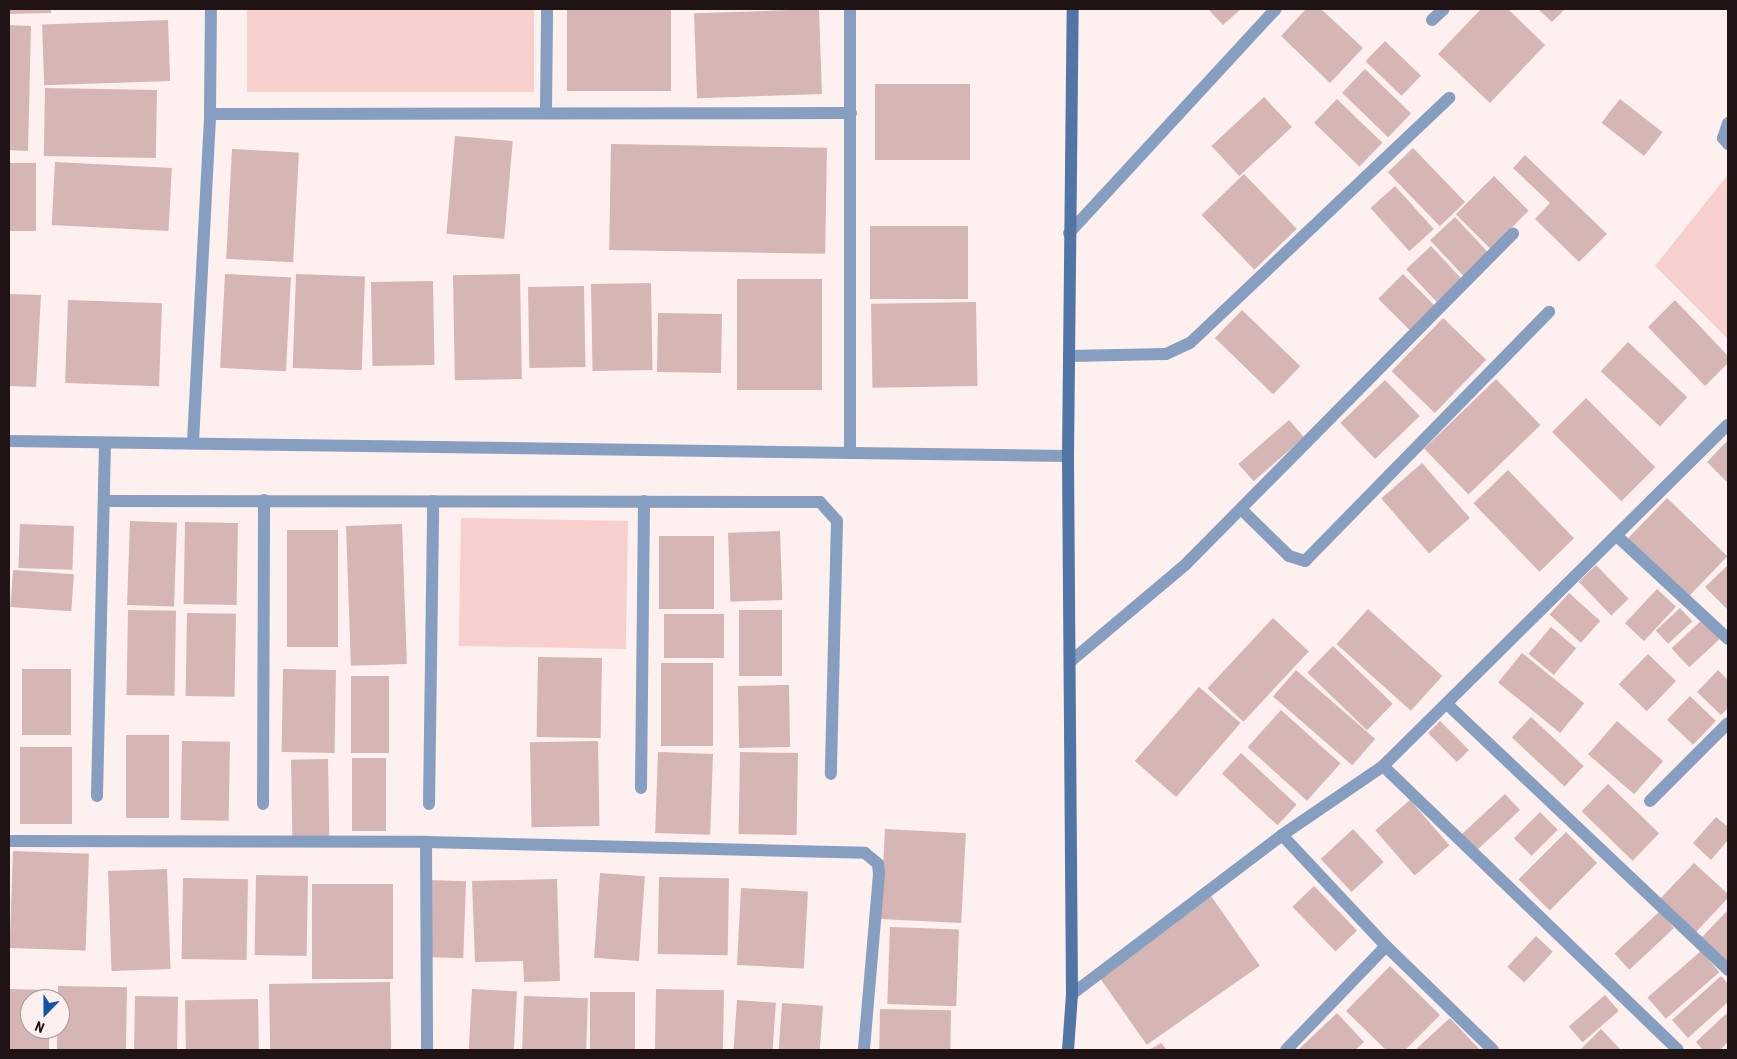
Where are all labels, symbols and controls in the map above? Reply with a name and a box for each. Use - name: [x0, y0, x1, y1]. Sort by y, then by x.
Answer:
- north arrow: [20, 989, 70, 1039]
- text: N: [33, 1018, 47, 1036]

